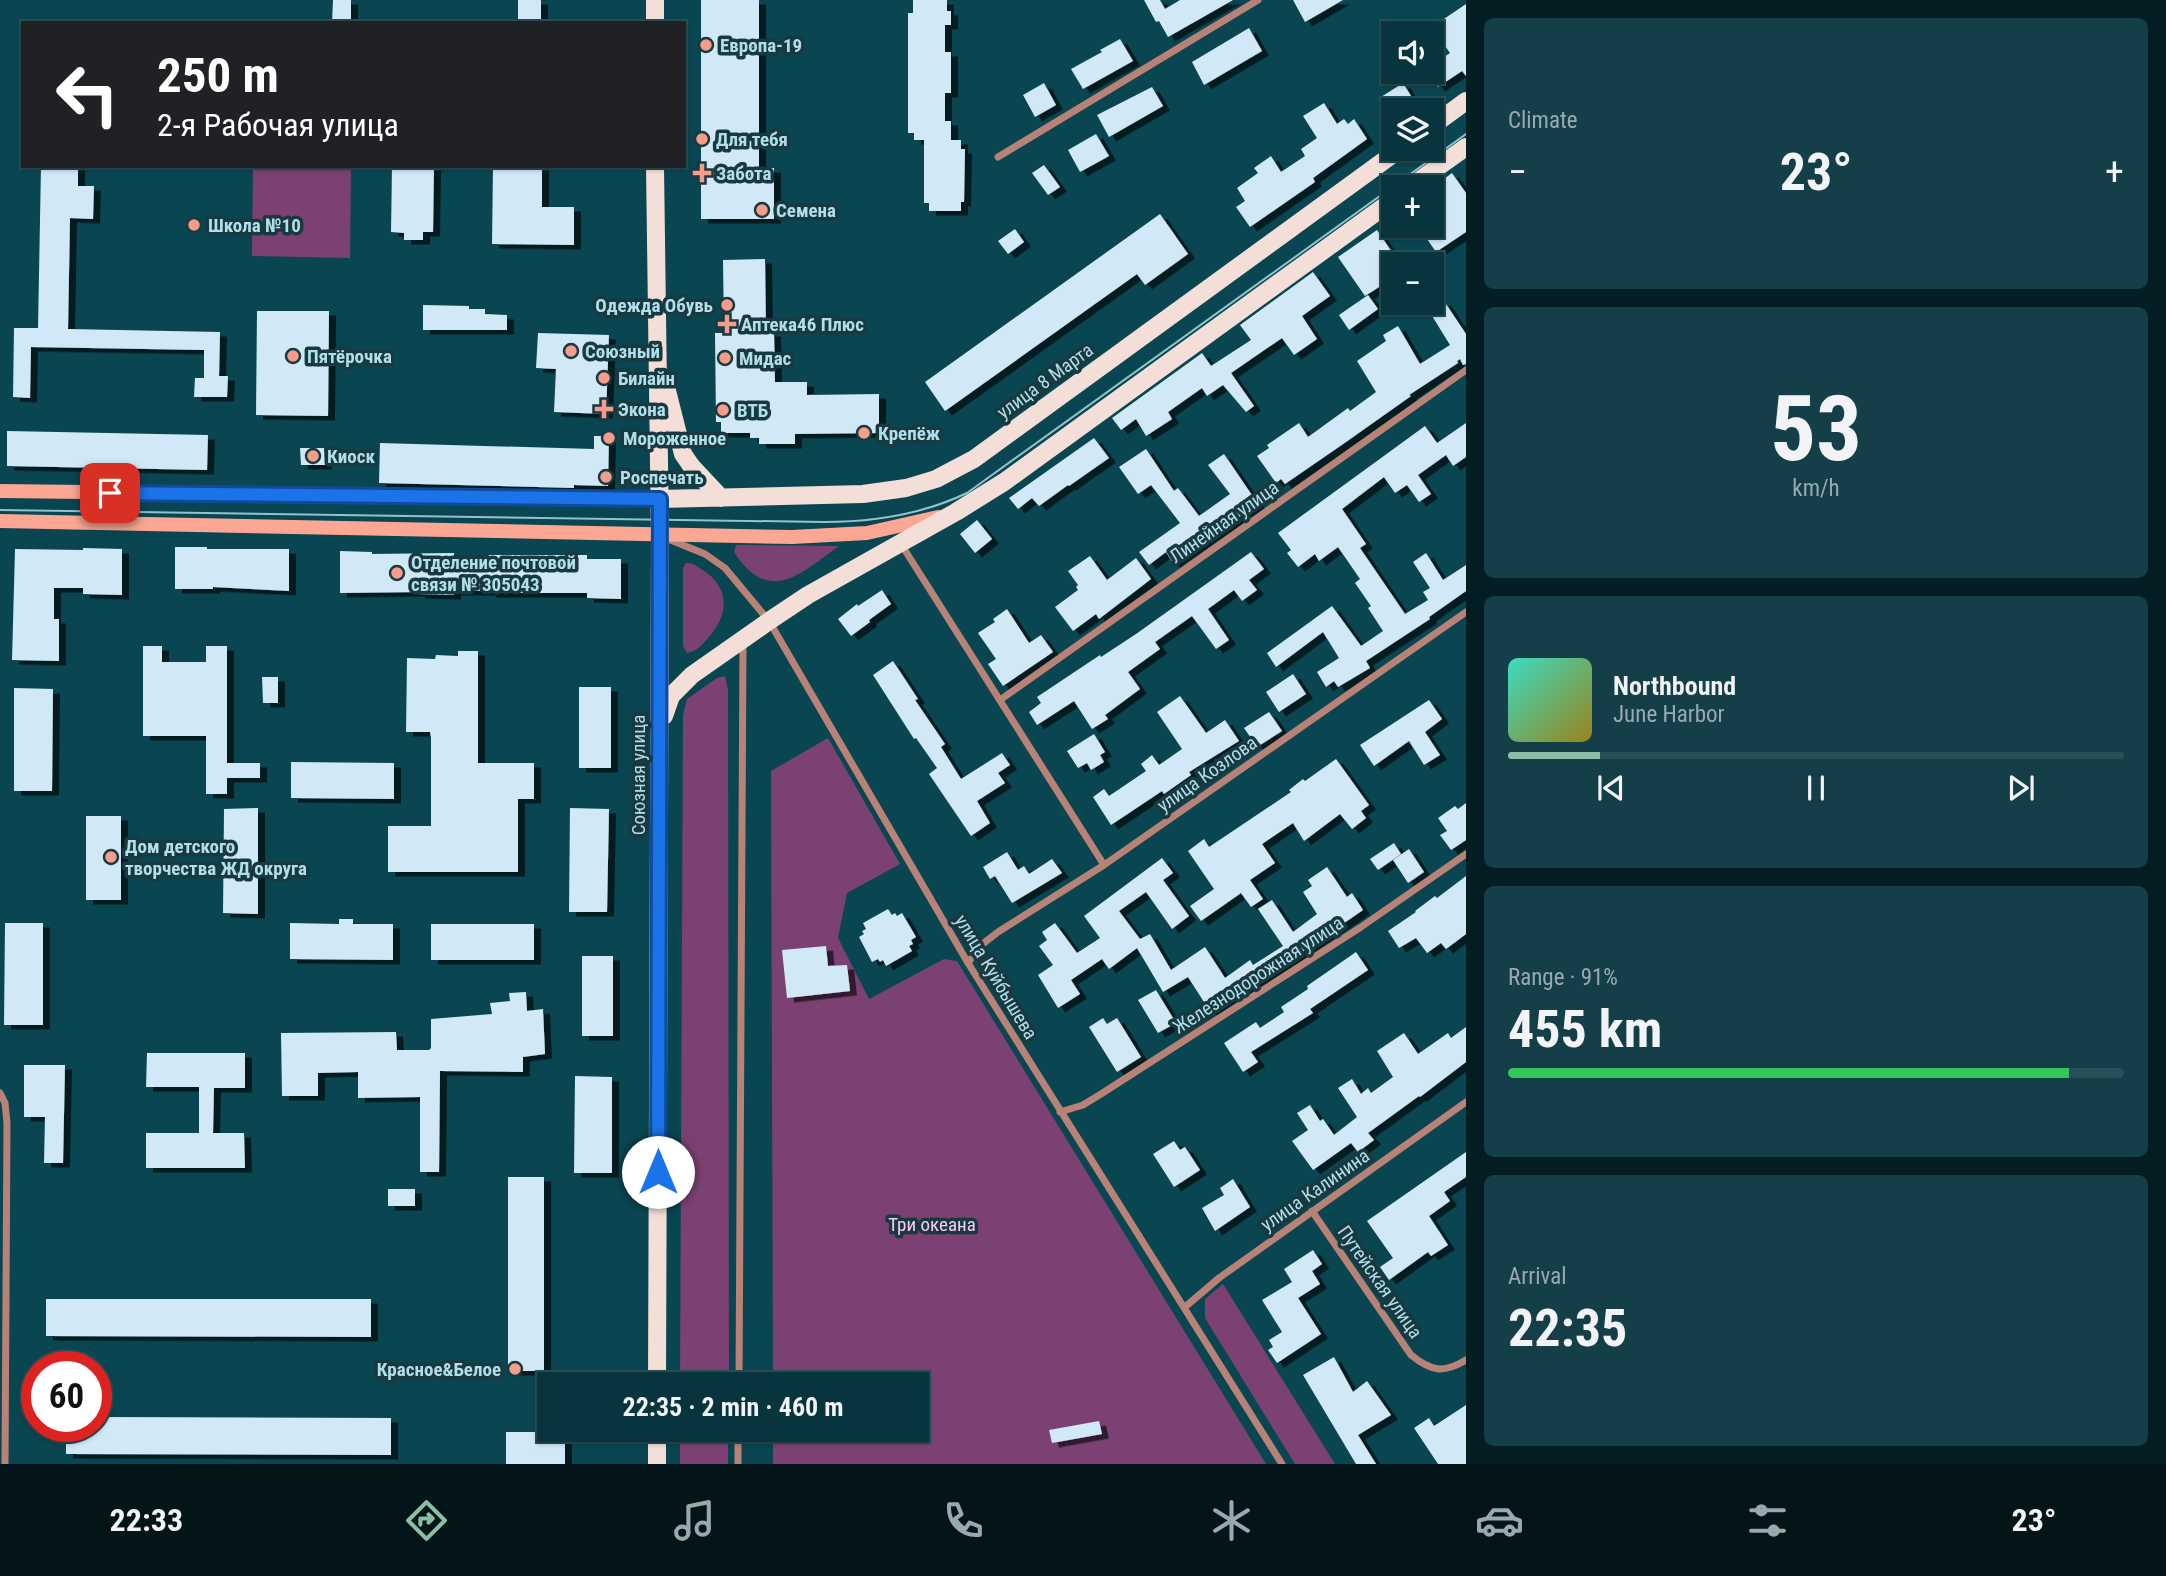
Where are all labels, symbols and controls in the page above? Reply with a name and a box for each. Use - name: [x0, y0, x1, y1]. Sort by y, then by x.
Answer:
- map controls: [1381, 21, 1444, 315]
- button: sound: [1381, 21, 1444, 84]
- place label: Европа-19: [720, 34, 802, 57]
- marker: Европа-19: [698, 37, 714, 53]
- text: 250 m: [157, 47, 279, 104]
- icon: left: [42, 49, 133, 140]
- button: layers: [1381, 98, 1444, 161]
- text: 2-я Рабочая улица: [157, 106, 399, 144]
- text: Climate: [1508, 107, 1578, 134]
- place label: Для тебя: [716, 128, 788, 151]
- marker: Для тебя: [694, 131, 710, 147]
- text: 23°: [1780, 142, 1852, 203]
- text: −: [1508, 150, 1527, 194]
- text: +: [2105, 150, 2124, 194]
- place label: Забота: [716, 162, 771, 185]
- marker: Забота: [694, 165, 710, 181]
- button: +: [1381, 175, 1444, 238]
- place label: Семена: [776, 199, 836, 222]
- marker: Семена: [754, 202, 770, 218]
- place label: Школа №10: [208, 214, 301, 237]
- marker: Школа №10: [186, 217, 202, 233]
- button: −: [1381, 252, 1444, 315]
- place label: Одежда Обувь: [595, 294, 713, 317]
- marker: Одежда Обувь: [719, 297, 735, 313]
- place label: Аптека46 Плюс: [741, 313, 864, 336]
- marker: Аптека46 Плюс: [719, 316, 735, 332]
- street label: улица 8 Марта: [992, 338, 1098, 424]
- place label: Союзный: [585, 340, 660, 363]
- marker: Союзный: [563, 343, 579, 359]
- place label: Пятёрочка: [307, 345, 392, 368]
- place label: Мидас: [739, 347, 792, 370]
- marker: Пятёрочка: [285, 348, 301, 364]
- marker: Мидас: [717, 350, 733, 366]
- place label: Билайн: [618, 367, 675, 390]
- marker: Билайн: [596, 370, 612, 386]
- text: 53: [1770, 376, 1862, 482]
- place label: Экона: [618, 398, 666, 421]
- place label: ВТБ: [737, 399, 768, 422]
- marker: Экона: [596, 401, 612, 417]
- marker: ВТБ: [715, 402, 731, 418]
- place label: Крепёж: [878, 422, 940, 445]
- marker: Крепёж: [856, 425, 872, 441]
- place label: Мороженное: [623, 427, 726, 450]
- marker: Мороженное: [601, 430, 617, 446]
- place label: Киоск: [327, 445, 375, 468]
- marker: Киоск: [305, 448, 321, 464]
- pin: [80, 463, 140, 523]
- place label: Роспечать: [620, 466, 704, 489]
- marker: Роспечать: [598, 469, 614, 485]
- icon: arrive: [91, 474, 129, 512]
- text: km/h: [1792, 475, 1840, 502]
- street label: Линейная улица: [1165, 476, 1283, 568]
- place label: Отделение почтовой связи № 305043: [411, 551, 576, 596]
- marker: Отделение почтовой связи № 305043: [389, 565, 405, 581]
- text: Northbound: [1613, 671, 1736, 701]
- text: June Harbor: [1613, 701, 1725, 728]
- street label: Союзная улица: [627, 715, 650, 835]
- street label: улица Козлова: [1153, 731, 1261, 817]
- icon: previous: [1592, 769, 1630, 807]
- icon: pause: [1797, 769, 1835, 807]
- icon: next: [2002, 769, 2040, 807]
- place label: Дом детского творчества ЖД округа: [125, 835, 307, 880]
- marker: Дом детского творчества ЖД округа: [103, 849, 119, 865]
- street label: улица Куйбышева: [950, 911, 1042, 1043]
- street label: Железнодорожная улица: [1168, 911, 1348, 1039]
- text: Range · 91%: [1508, 964, 1618, 991]
- text: 455 km: [1508, 999, 1662, 1060]
- position arrow: [621, 1135, 695, 1209]
- street label: улица Калинина: [1256, 1144, 1374, 1236]
- park label: Три океана: [888, 1213, 976, 1236]
- street label: Путейская улица: [1333, 1221, 1427, 1343]
- text: Arrival: [1508, 1263, 1567, 1290]
- text: 22:35: [1508, 1298, 1627, 1359]
- speed limit sign: 60: [21, 1351, 112, 1442]
- place label: Красное&Белое: [377, 1358, 501, 1381]
- marker: Красное&Белое: [507, 1361, 523, 1377]
- text: 22:35 · 2 min · 460 m: [623, 1392, 843, 1422]
- icon: directions: [402, 1496, 451, 1545]
- icon: music: [670, 1496, 719, 1545]
- icon: phone: [939, 1496, 988, 1545]
- icon: climate: [1207, 1496, 1256, 1545]
- icon: car: [1475, 1496, 1524, 1545]
- icon: filters: [1743, 1496, 1792, 1545]
- text: 22:33: [110, 1501, 183, 1539]
- text: 23°: [2012, 1501, 2056, 1539]

